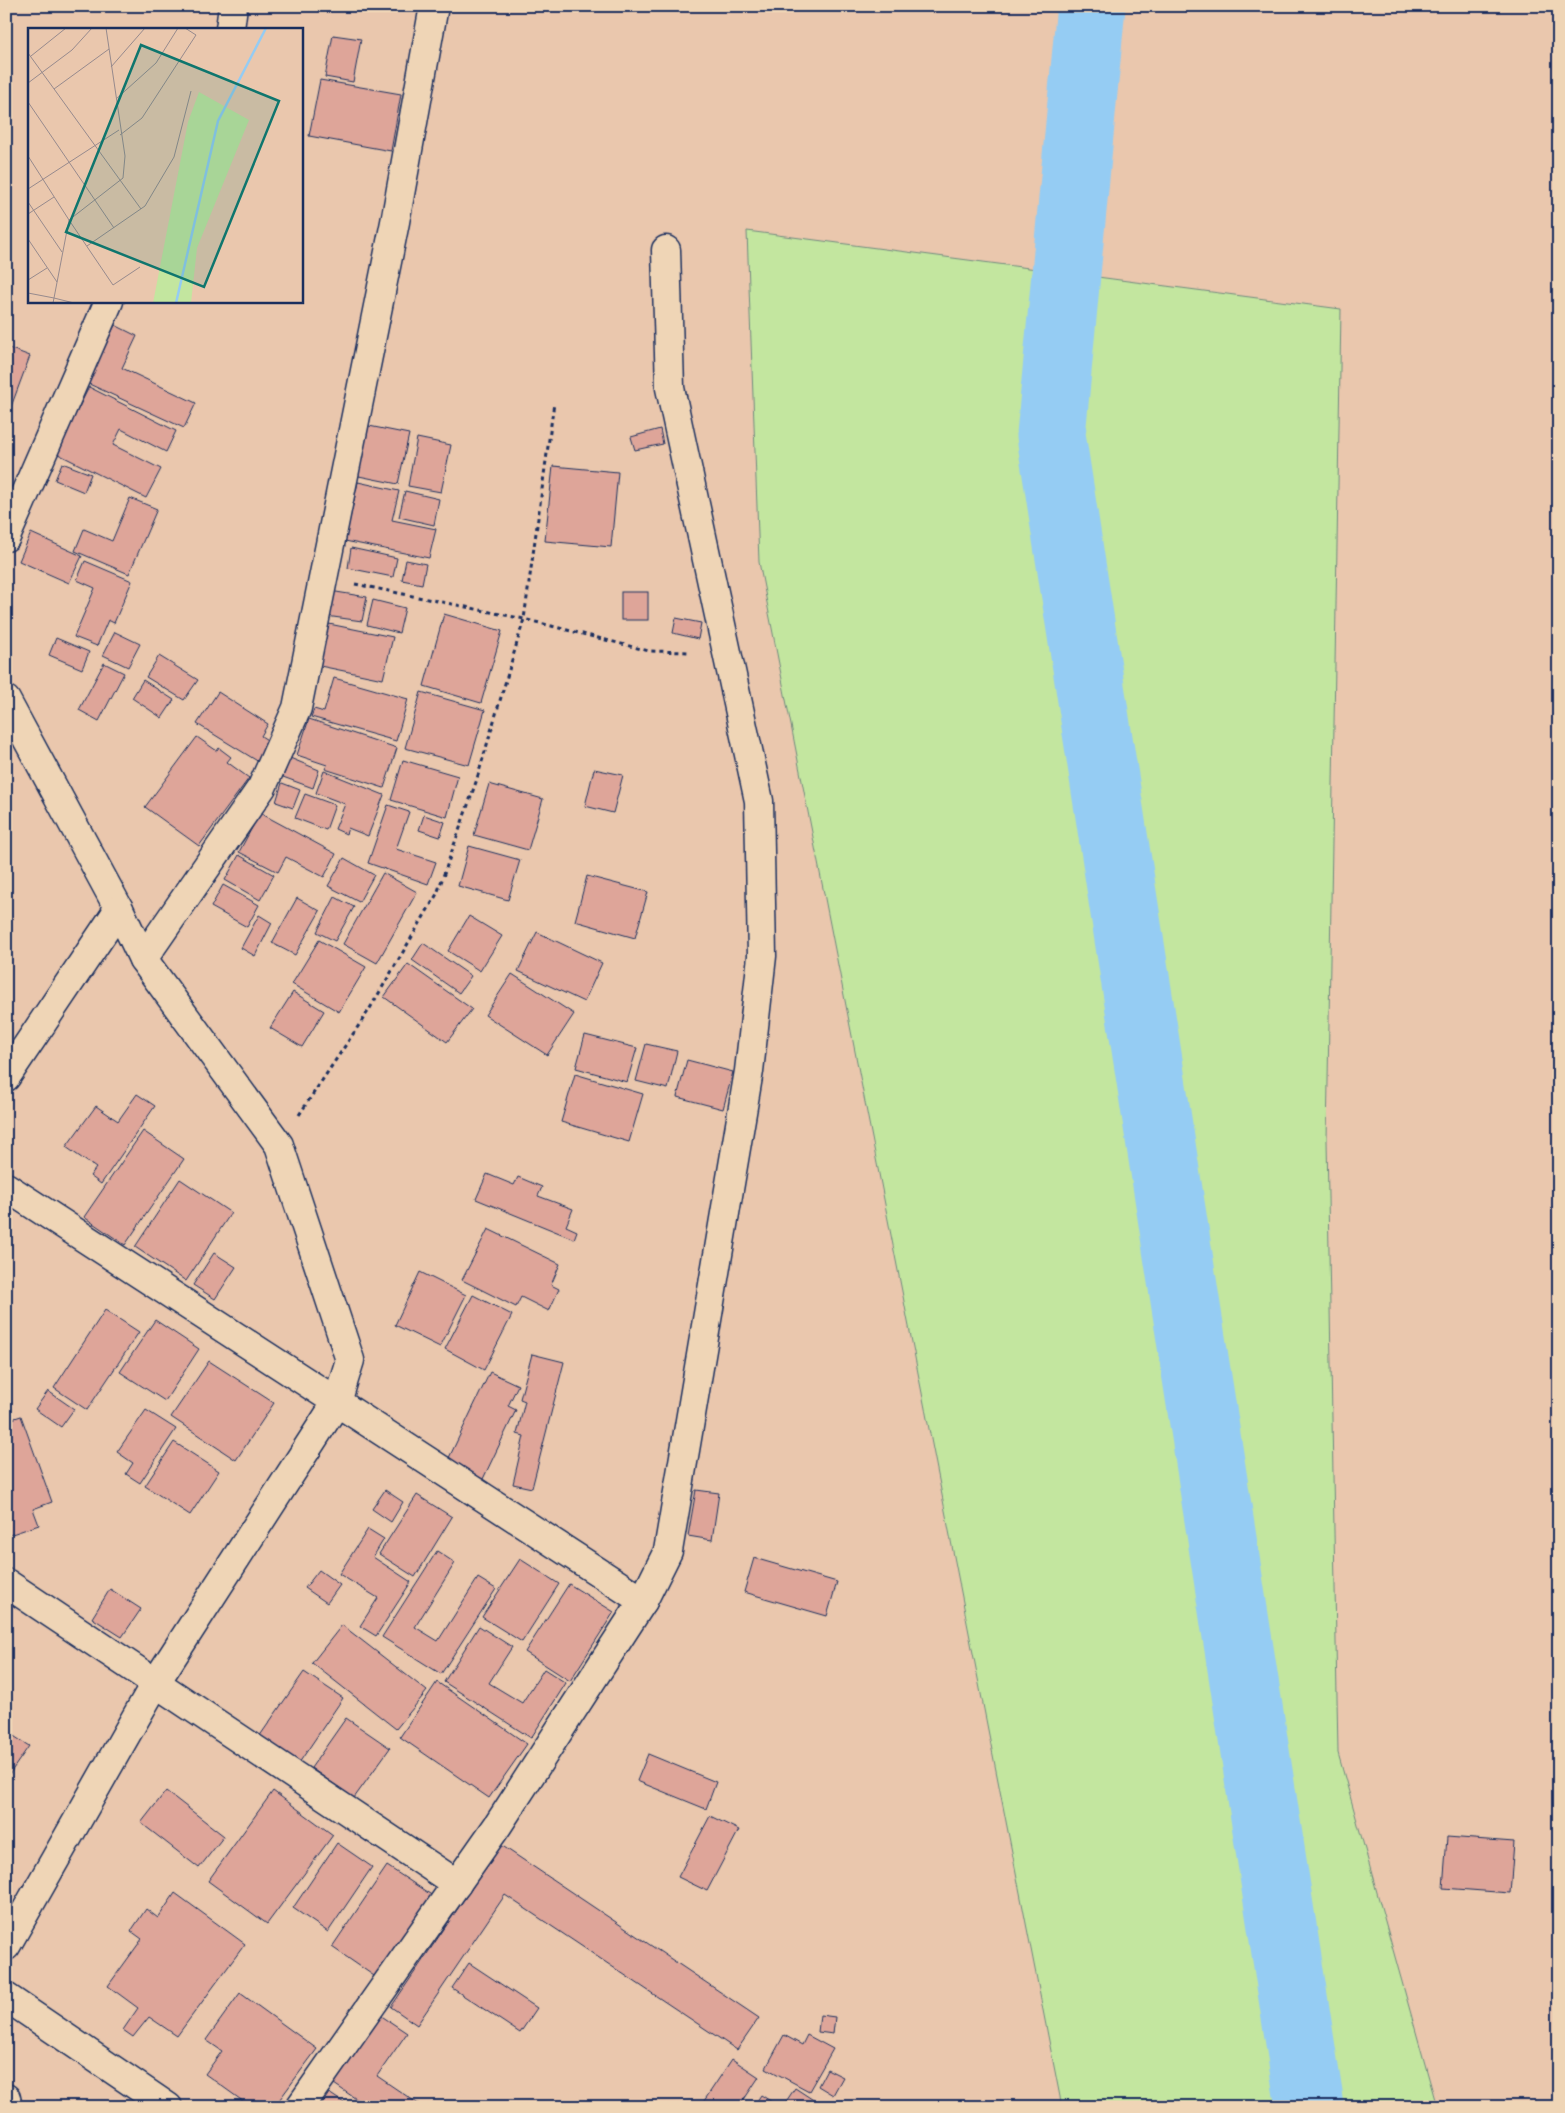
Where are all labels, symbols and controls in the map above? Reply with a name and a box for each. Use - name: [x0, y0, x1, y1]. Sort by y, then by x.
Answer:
- inset map: [28, 28, 302, 302]

